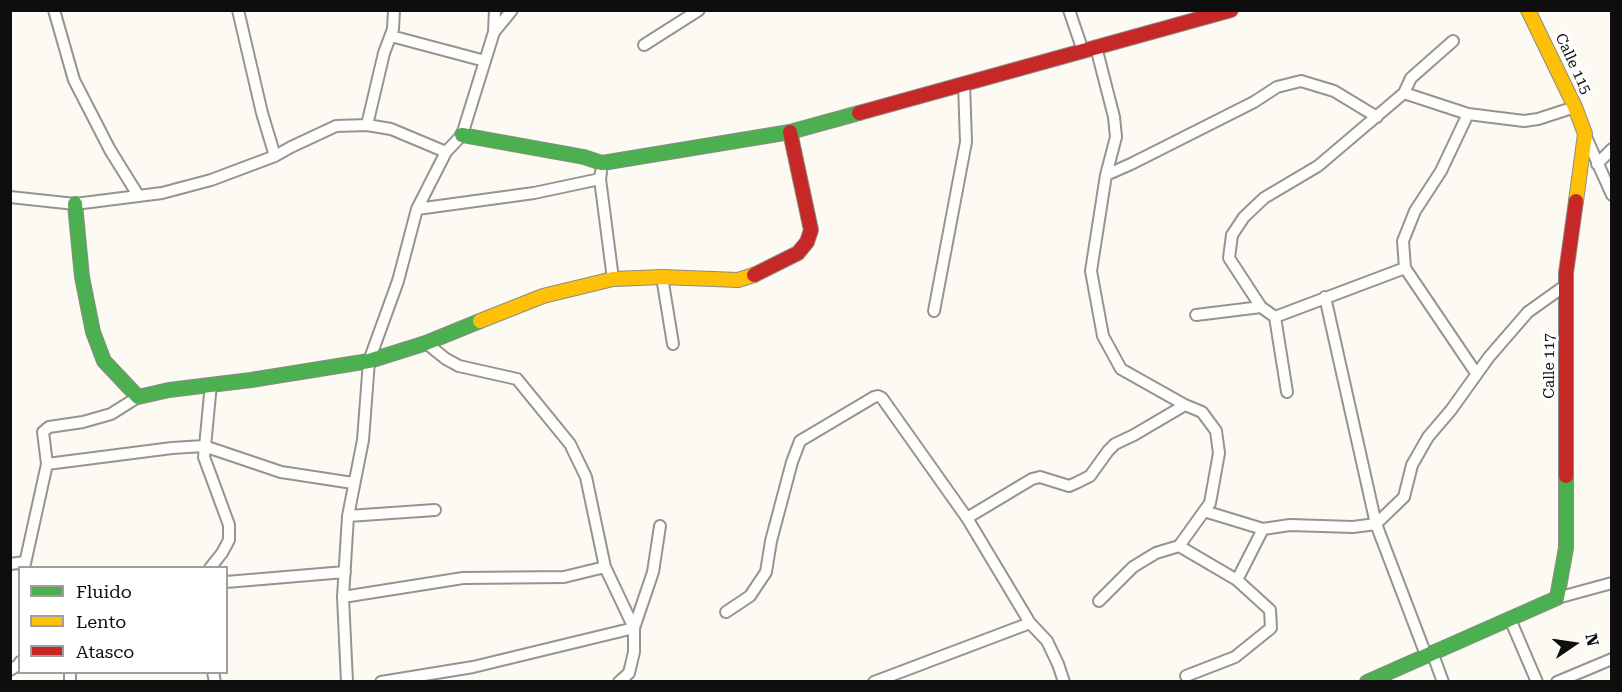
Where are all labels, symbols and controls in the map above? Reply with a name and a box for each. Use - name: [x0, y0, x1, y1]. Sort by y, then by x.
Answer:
- street label: Calle 115: [1551, 31, 1595, 97]
- street label: Calle 117: [1541, 333, 1559, 399]
- legend: [18, 566, 228, 674]
- text: Fluido: [76, 581, 132, 602]
- text: Lento: [76, 611, 126, 632]
- north arrow: [1544, 614, 1604, 674]
- text: N: [1581, 632, 1603, 648]
- text: Atasco: [76, 641, 134, 662]

